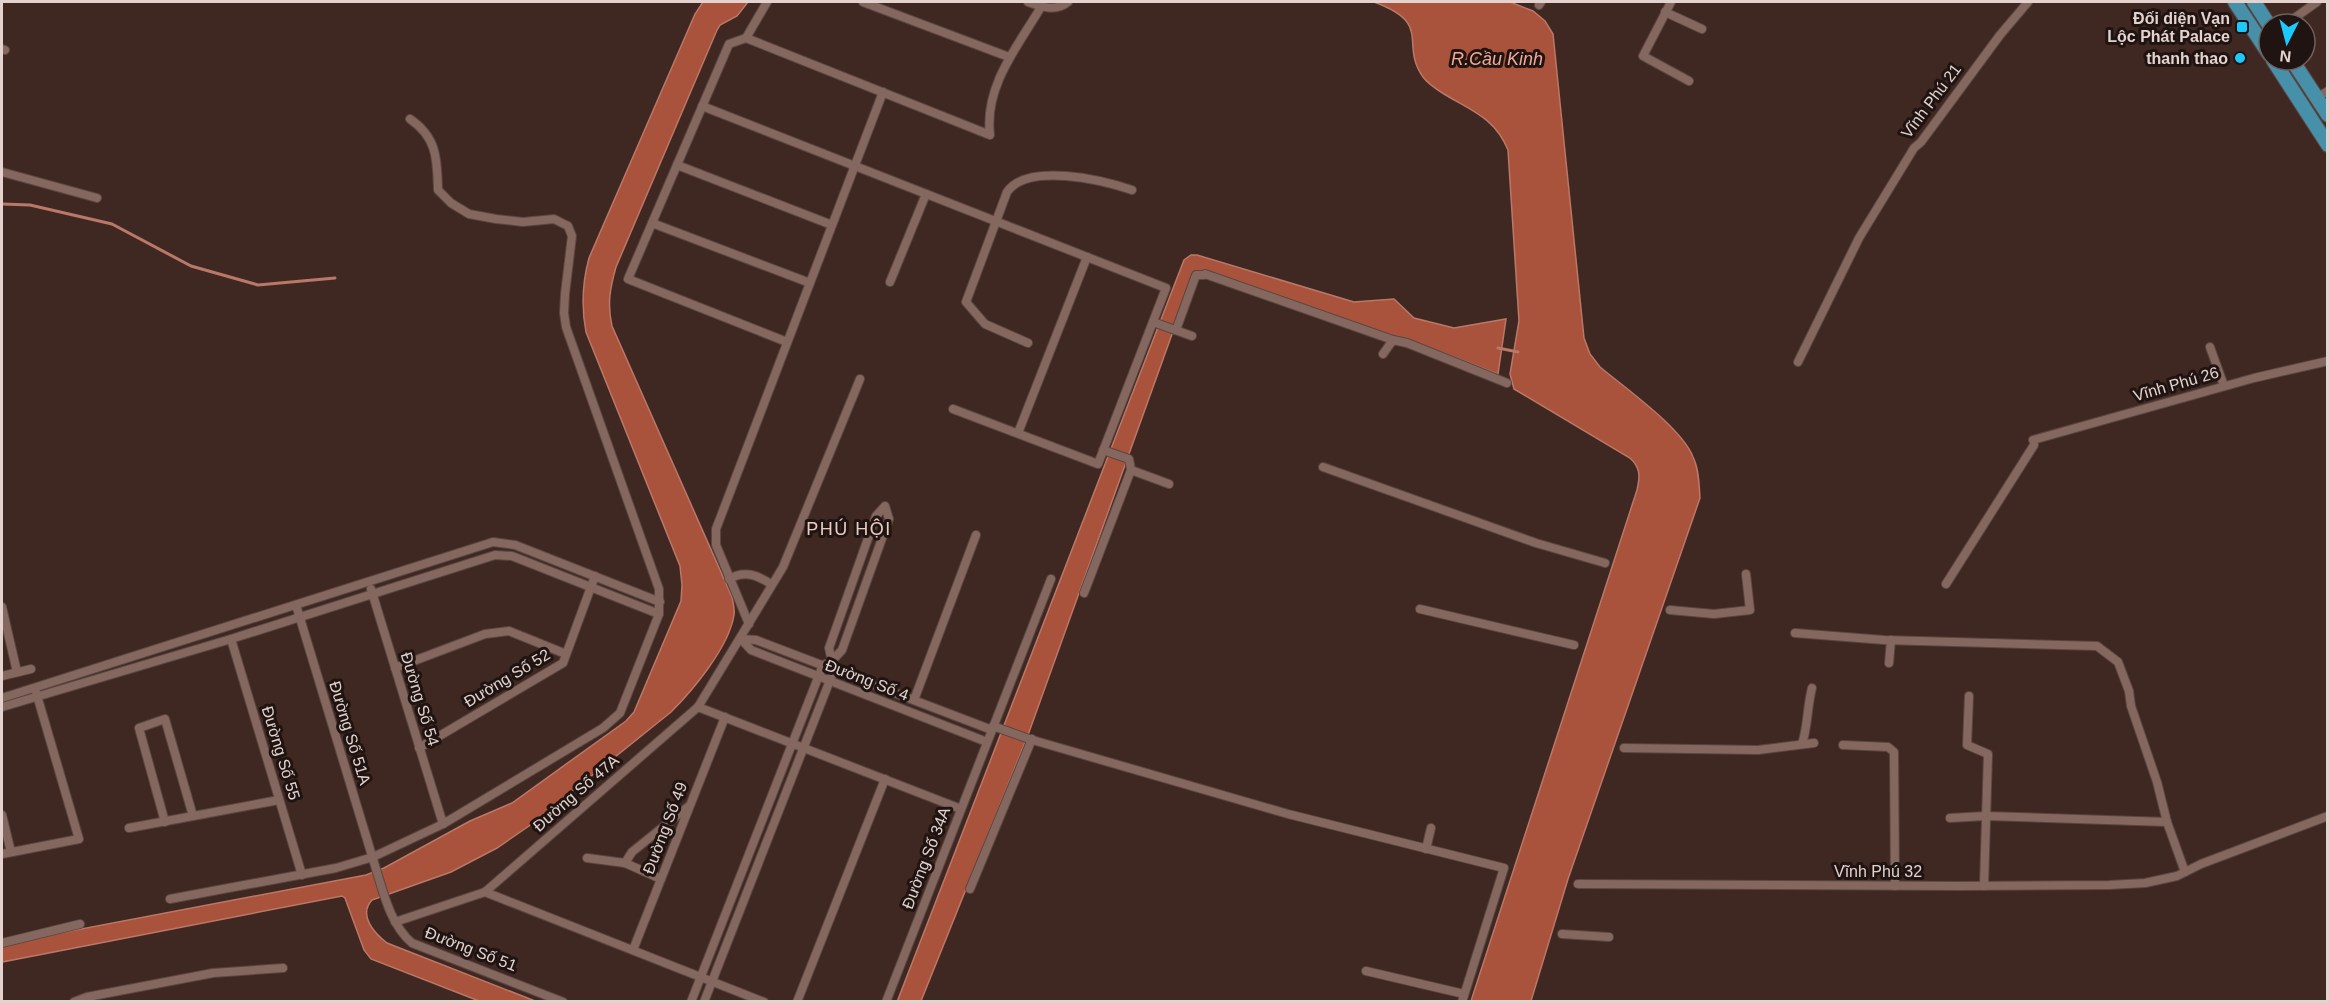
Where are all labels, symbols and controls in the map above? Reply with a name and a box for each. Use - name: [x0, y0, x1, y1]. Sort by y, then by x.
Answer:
- place label: Đối diện Vạn Lộc Phát Palace: [2107, 10, 2230, 45]
- north arrow: [2257, 12, 2317, 72]
- marker: Đối diện Vạn Lộc Phát Palace: [2235, 20, 2249, 34]
- text: N: [2279, 47, 2292, 65]
- water label: R.Cầu Kinh: [1451, 49, 1543, 69]
- place label: thanh thao: [2146, 50, 2228, 67]
- marker: thanh thao: [2233, 51, 2247, 65]
- street label: Vĩnh Phú 21: [1898, 61, 1964, 141]
- street label: Vĩnh Phú 26: [2131, 364, 2221, 404]
- district label: PHÚ HỘI: [806, 518, 892, 539]
- street label: Đường Số 52: [461, 646, 553, 710]
- street label: Đường Số 54: [398, 650, 442, 748]
- street label: Đường Số 4: [823, 656, 911, 704]
- street label: Đường Số 51A: [326, 679, 374, 787]
- street label: Đường Số 55: [259, 704, 303, 802]
- street label: Đường Số 47A: [530, 751, 622, 835]
- street label: Đường Số 49: [640, 780, 690, 876]
- street label: Đường Số 34A: [899, 804, 953, 911]
- street label: Vĩnh Phú 32: [1834, 863, 1922, 880]
- street label: Đường Số 51: [423, 924, 519, 974]

